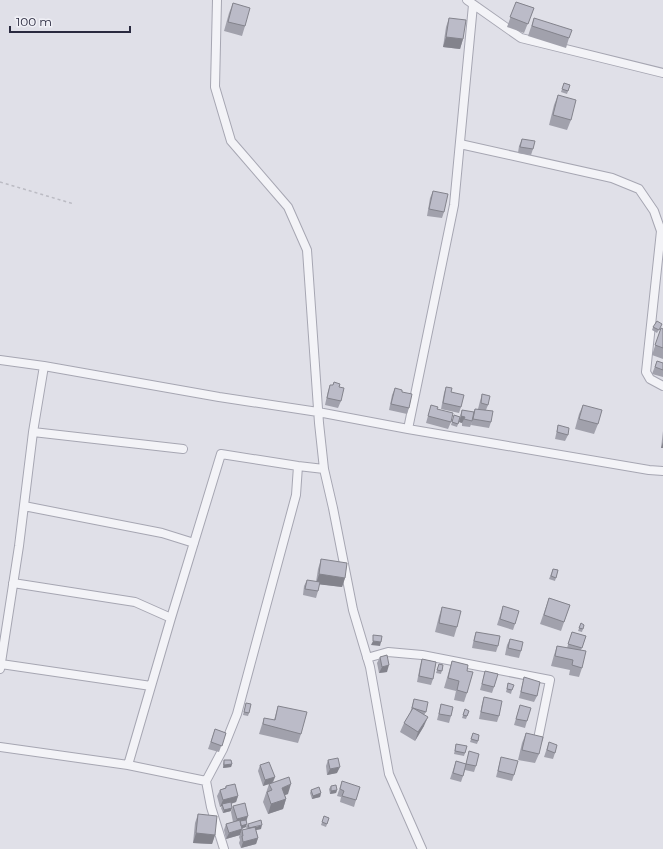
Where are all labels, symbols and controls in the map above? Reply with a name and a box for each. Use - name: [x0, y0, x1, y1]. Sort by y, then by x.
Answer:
- scale bar: [10, 8, 130, 34]
- text: 100 m: [16, 14, 52, 29]

